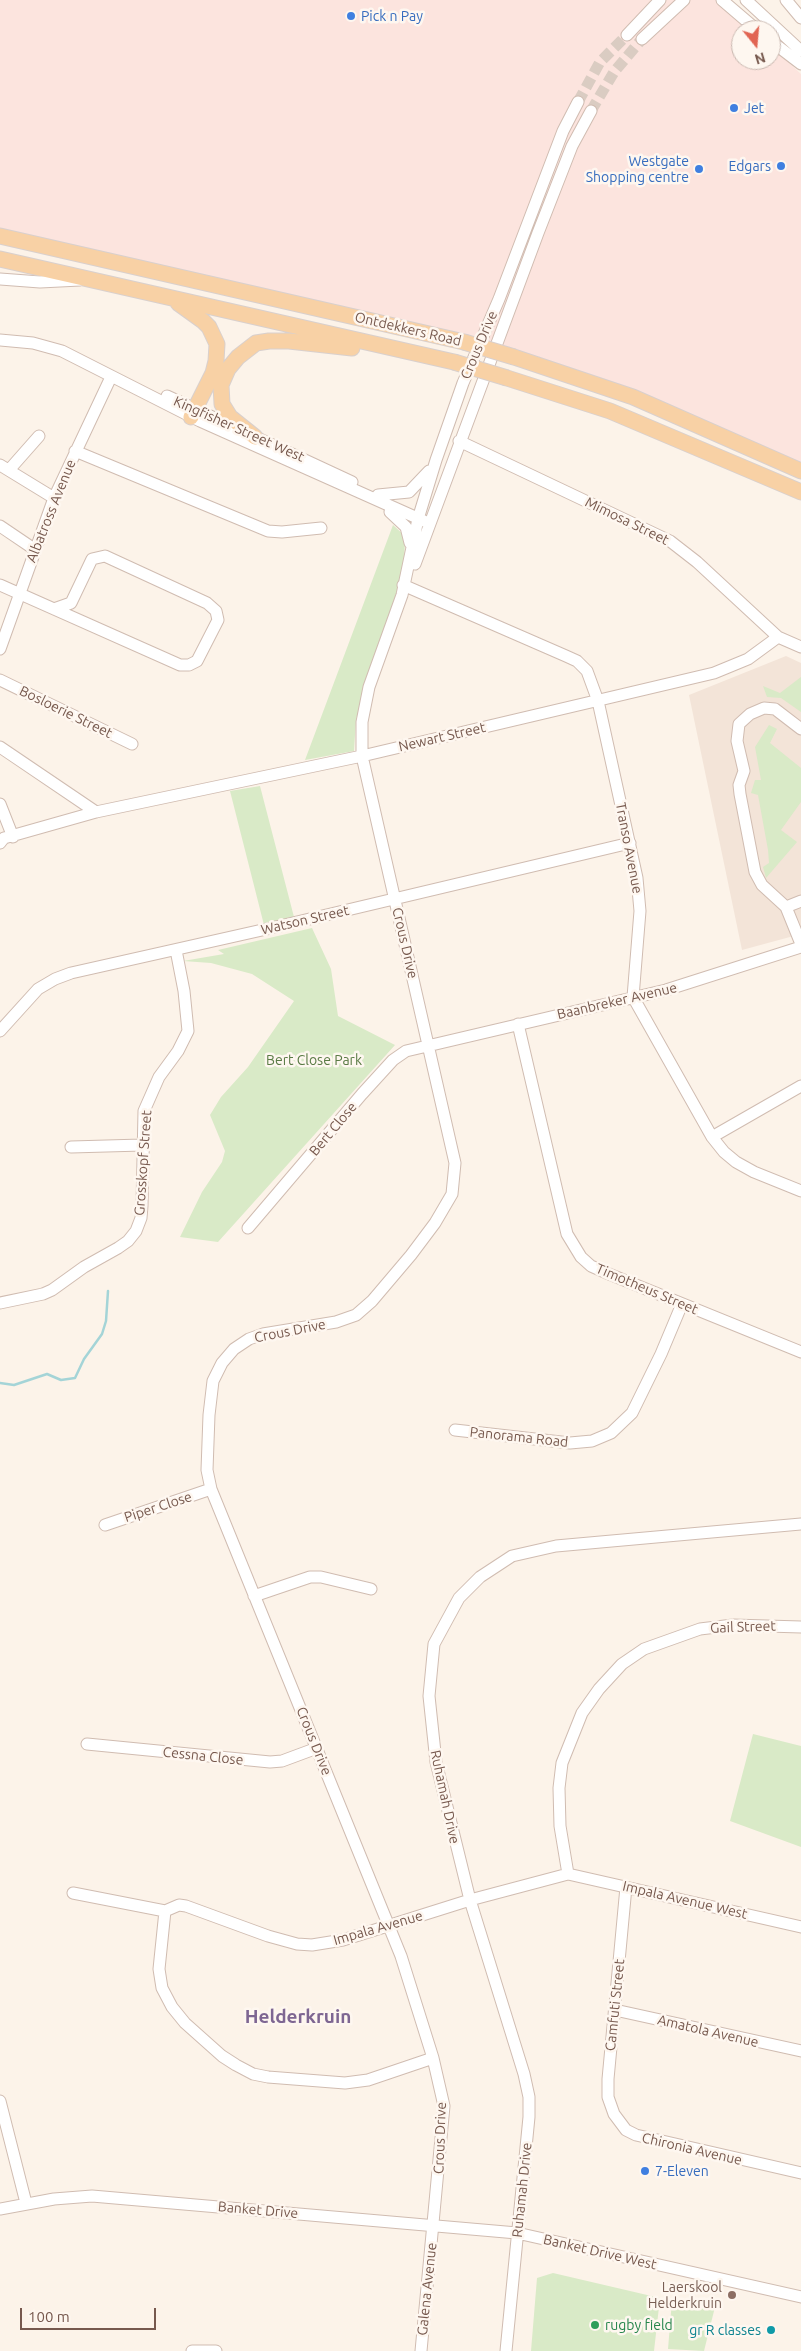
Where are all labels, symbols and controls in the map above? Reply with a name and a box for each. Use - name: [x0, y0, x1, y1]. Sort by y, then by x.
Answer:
- place label: Pick n Pay: [361, 8, 423, 24]
- marker: Pick n Pay: [345, 10, 357, 22]
- north arrow: [731, 20, 781, 70]
- text: N: [753, 49, 767, 68]
- place label: Jet: [744, 100, 764, 116]
- marker: Jet: [728, 102, 740, 114]
- place label: Westgate Shopping centre: [586, 153, 689, 186]
- place label: Edgars: [728, 158, 771, 174]
- marker: Edgars: [775, 160, 787, 172]
- marker: Westgate Shopping centre: [693, 163, 705, 175]
- street label: Crous Drive: [457, 308, 501, 382]
- street label: Ontdekkers Road: [353, 309, 463, 349]
- street label: Kingfisher Street West: [171, 393, 307, 465]
- street label: Albatross Avenue: [23, 457, 79, 565]
- street label: Mimosa Street: [582, 493, 672, 549]
- street label: Bosloerie Street: [17, 682, 115, 742]
- street label: Newart Street: [397, 719, 487, 755]
- street label: Transo Avenue: [612, 801, 646, 895]
- street label: Watson Street: [259, 902, 351, 938]
- street label: Crous Drive: [389, 906, 421, 980]
- street label: Baanbreker Avenue: [555, 979, 679, 1023]
- park label: Bert Close Park: [266, 1052, 362, 1068]
- street label: Bert Close: [306, 1099, 360, 1159]
- street label: Grosskopf Street: [131, 1110, 155, 1216]
- street label: Timotheus Street: [593, 1260, 701, 1318]
- street label: Crous Drive: [253, 1316, 327, 1346]
- street label: Panorama Road: [469, 1423, 569, 1451]
- street label: Piper Close: [122, 1488, 194, 1526]
- street label: Gail Street: [710, 1617, 776, 1637]
- street label: Crous Drive: [293, 1704, 335, 1778]
- street label: Cessna Close: [162, 1743, 244, 1769]
- street label: Ruhamah Drive: [427, 1749, 463, 1845]
- street label: Impala Avenue West: [621, 1877, 749, 1923]
- street label: Impala Avenue: [331, 1907, 425, 1949]
- street label: Camfuti Street: [602, 1958, 628, 2052]
- district label: Helderkruin: [245, 2006, 351, 2028]
- street label: Amatola Avenue: [656, 2011, 760, 2051]
- street label: Crous Drive: [430, 2102, 450, 2174]
- street label: Chironia Avenue: [640, 2129, 744, 2169]
- street label: Ruhamah Drive: [509, 2142, 535, 2238]
- place label: 7-Eleven: [655, 2163, 709, 2179]
- marker: 7-Eleven: [639, 2165, 651, 2177]
- street label: Banket Drive: [217, 2198, 299, 2222]
- street label: Banket Drive West: [542, 2231, 658, 2273]
- street label: Galena Avenue: [414, 2242, 440, 2336]
- place label: Laerskool Helderkruin: [648, 2279, 722, 2312]
- marker: Laerskool Helderkruin: [726, 2289, 738, 2301]
- scale bar: [22, 2298, 159, 2330]
- text: 100 m: [28, 2308, 70, 2325]
- place label: rugby field: [605, 2317, 673, 2333]
- marker: rugby field: [589, 2319, 601, 2331]
- place label: gr R classes: [689, 2322, 761, 2338]
- marker: gr R classes: [765, 2324, 777, 2336]

